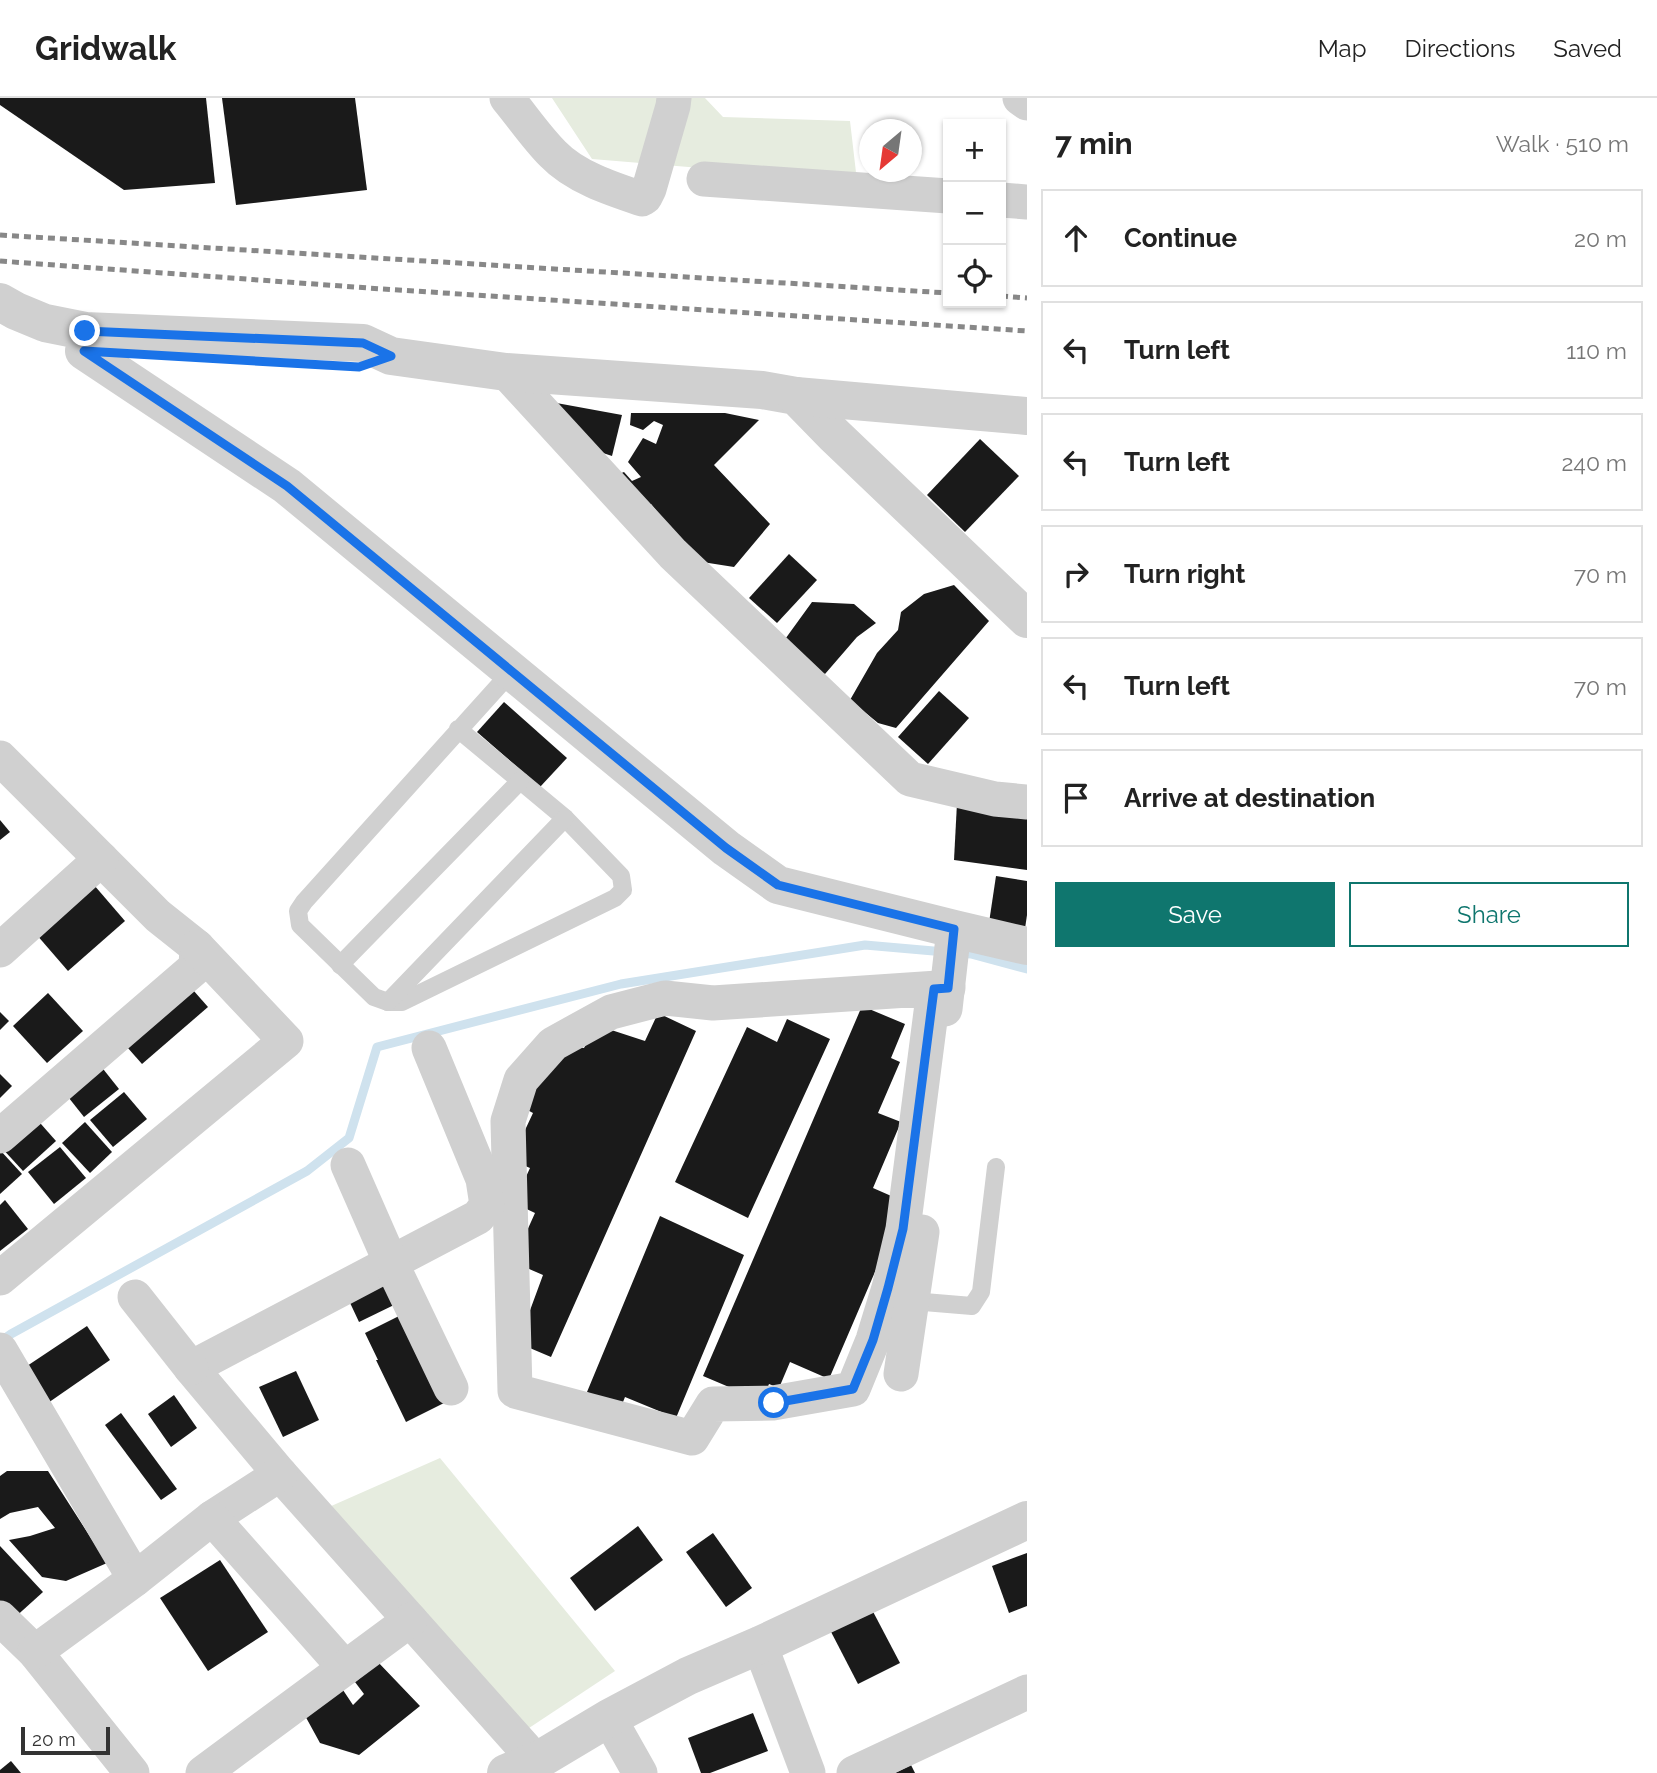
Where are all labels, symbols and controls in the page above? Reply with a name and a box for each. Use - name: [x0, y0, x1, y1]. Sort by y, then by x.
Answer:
- text: Gridwalk: [35, 29, 176, 68]
- text: Map: [1318, 34, 1367, 63]
- text: Directions: [1405, 34, 1515, 63]
- text: Saved: [1553, 34, 1622, 63]
- north arrow: [859, 119, 922, 182]
- map controls: [943, 119, 1006, 308]
- button: +: [943, 119, 1006, 182]
- text: 7 min: [1055, 126, 1133, 161]
- text: Walk · 510 m: [1496, 130, 1629, 157]
- button: −: [943, 182, 1006, 245]
- icon: ahead: [1057, 219, 1095, 257]
- text: Continue: [1124, 223, 1237, 253]
- text: 20 m: [1574, 225, 1627, 252]
- button: locate: [943, 245, 1006, 308]
- route end: [69, 315, 100, 346]
- icon: left: [1057, 331, 1095, 369]
- text: Turn left: [1124, 335, 1230, 365]
- text: 110 m: [1566, 337, 1627, 364]
- icon: left: [1057, 443, 1095, 481]
- text: Turn left: [1124, 447, 1230, 477]
- text: 240 m: [1561, 449, 1627, 476]
- icon: right: [1057, 555, 1095, 593]
- text: Turn right: [1124, 559, 1245, 589]
- text: 70 m: [1574, 561, 1627, 588]
- icon: left: [1057, 667, 1095, 705]
- text: Turn left: [1124, 671, 1230, 701]
- text: 70 m: [1574, 673, 1627, 700]
- icon: arrive: [1057, 779, 1095, 817]
- text: Arrive at destination: [1124, 783, 1375, 813]
- button: Save: [1055, 882, 1335, 947]
- button: Share: [1349, 882, 1629, 947]
- route start: [758, 1387, 789, 1418]
- scale bar: [21, 1724, 110, 1756]
- text: 20 m: [32, 1728, 76, 1750]

